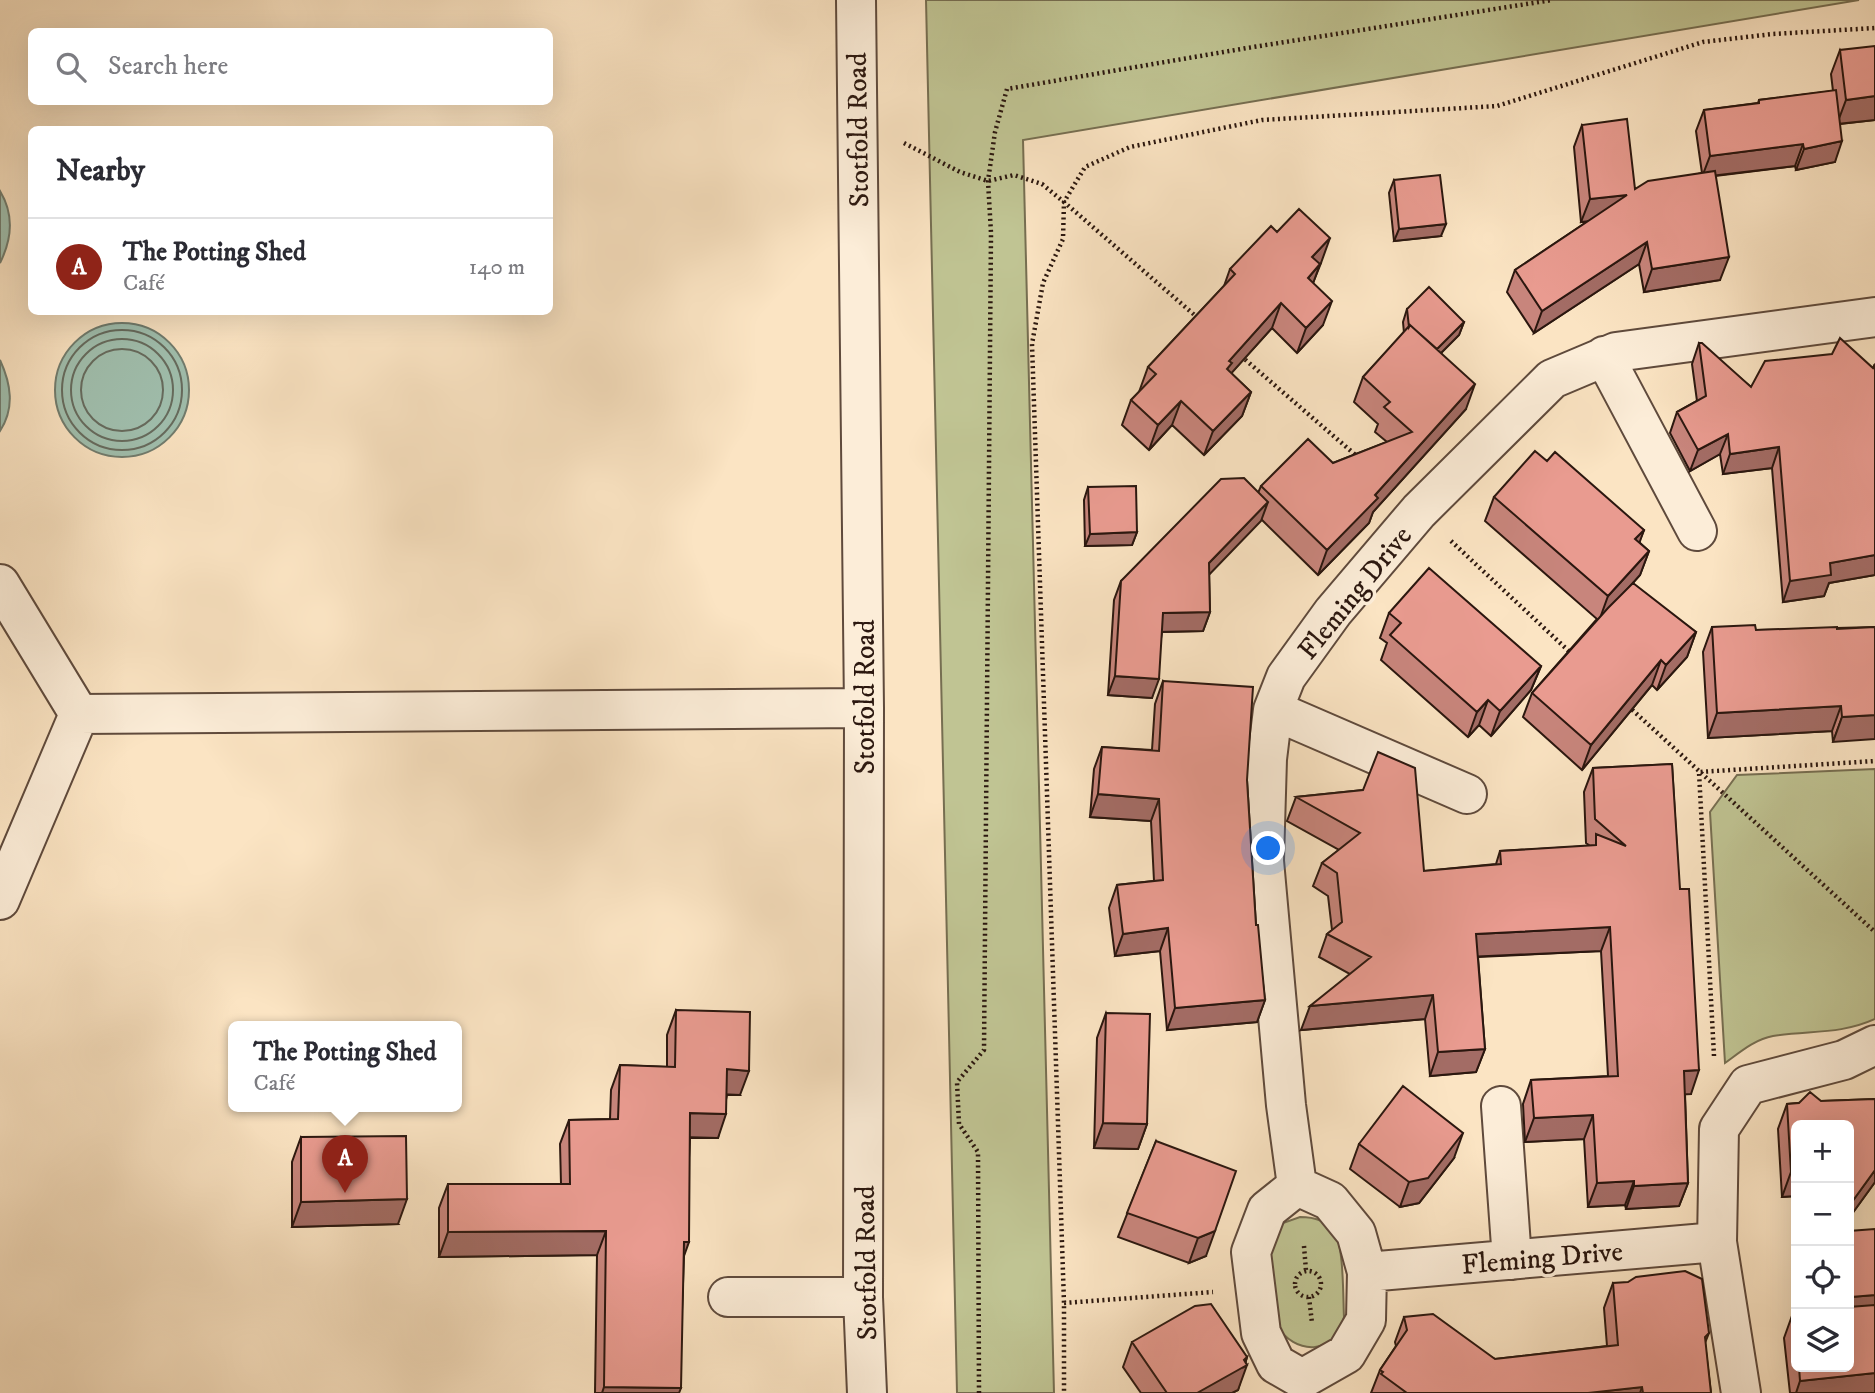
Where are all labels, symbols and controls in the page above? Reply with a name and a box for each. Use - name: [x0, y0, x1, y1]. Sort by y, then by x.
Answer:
- search box: [28, 28, 553, 105]
- icon: search: [52, 48, 90, 86]
- text: Search here: [108, 50, 228, 83]
- street label: Stotfold Road: [840, 52, 877, 208]
- text: Nearby: [56, 153, 145, 190]
- text: The Potting Shed: [123, 236, 306, 269]
- text: A: [72, 253, 86, 282]
- text: 140 m: [469, 253, 525, 282]
- text: Café: [123, 269, 165, 298]
- street label: Fleming Drive: [1291, 519, 1420, 667]
- street label: Stotfold Road: [848, 620, 883, 774]
- your location: [1251, 831, 1285, 865]
- popup: [228, 1021, 462, 1112]
- text: The Potting Shed: [254, 1036, 436, 1069]
- text: Café: [254, 1069, 295, 1098]
- map controls: [1791, 1120, 1854, 1372]
- button: +: [1791, 1120, 1854, 1183]
- pin: A: [322, 1135, 368, 1193]
- button: −: [1791, 1183, 1854, 1246]
- street label: Stotfold Road: [848, 1185, 885, 1341]
- street label: Fleming Drive: [1460, 1234, 1624, 1283]
- button: locate: [1791, 1246, 1854, 1309]
- button: layers: [1791, 1309, 1854, 1372]

